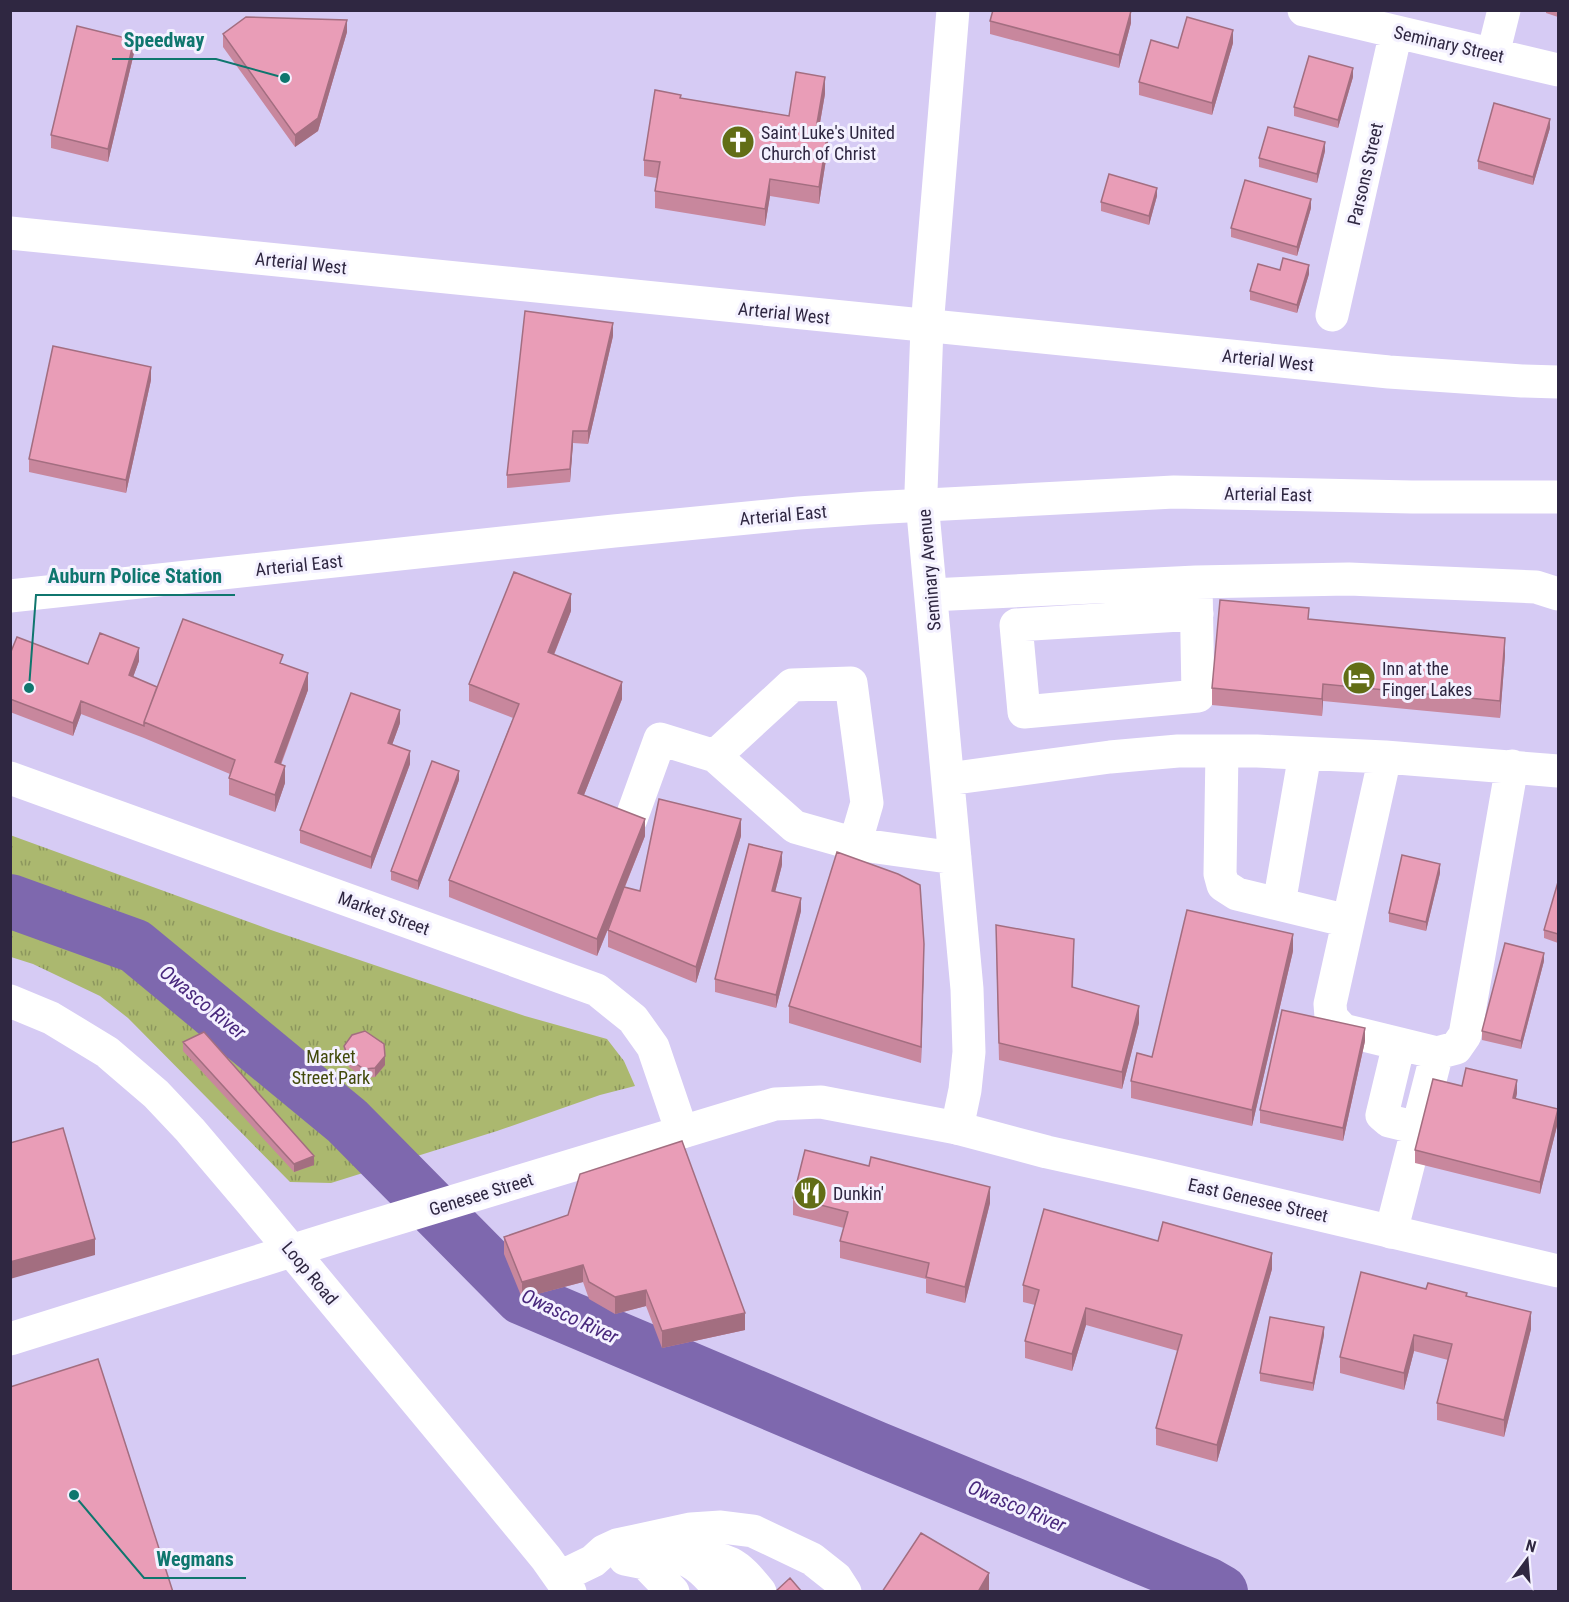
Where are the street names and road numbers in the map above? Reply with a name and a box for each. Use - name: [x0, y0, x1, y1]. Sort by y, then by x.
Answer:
- street label: Seminary Street: [1392, 21, 1506, 67]
- street label: Parsons Street: [1343, 121, 1387, 227]
- street label: Arterial West: [254, 248, 348, 278]
- street label: Arterial West: [737, 298, 831, 328]
- street label: Arterial West: [1221, 345, 1315, 375]
- street label: Arterial East: [1224, 483, 1312, 505]
- street label: Arterial East: [738, 501, 828, 529]
- street label: Seminary Avenue: [913, 508, 945, 632]
- street label: Arterial East: [254, 550, 344, 580]
- street label: Market Street: [335, 887, 433, 939]
- street label: Genesee Street: [426, 1168, 536, 1220]
- street label: East Genesee Street: [1186, 1174, 1330, 1226]
- street label: Loop Road: [278, 1237, 342, 1309]

